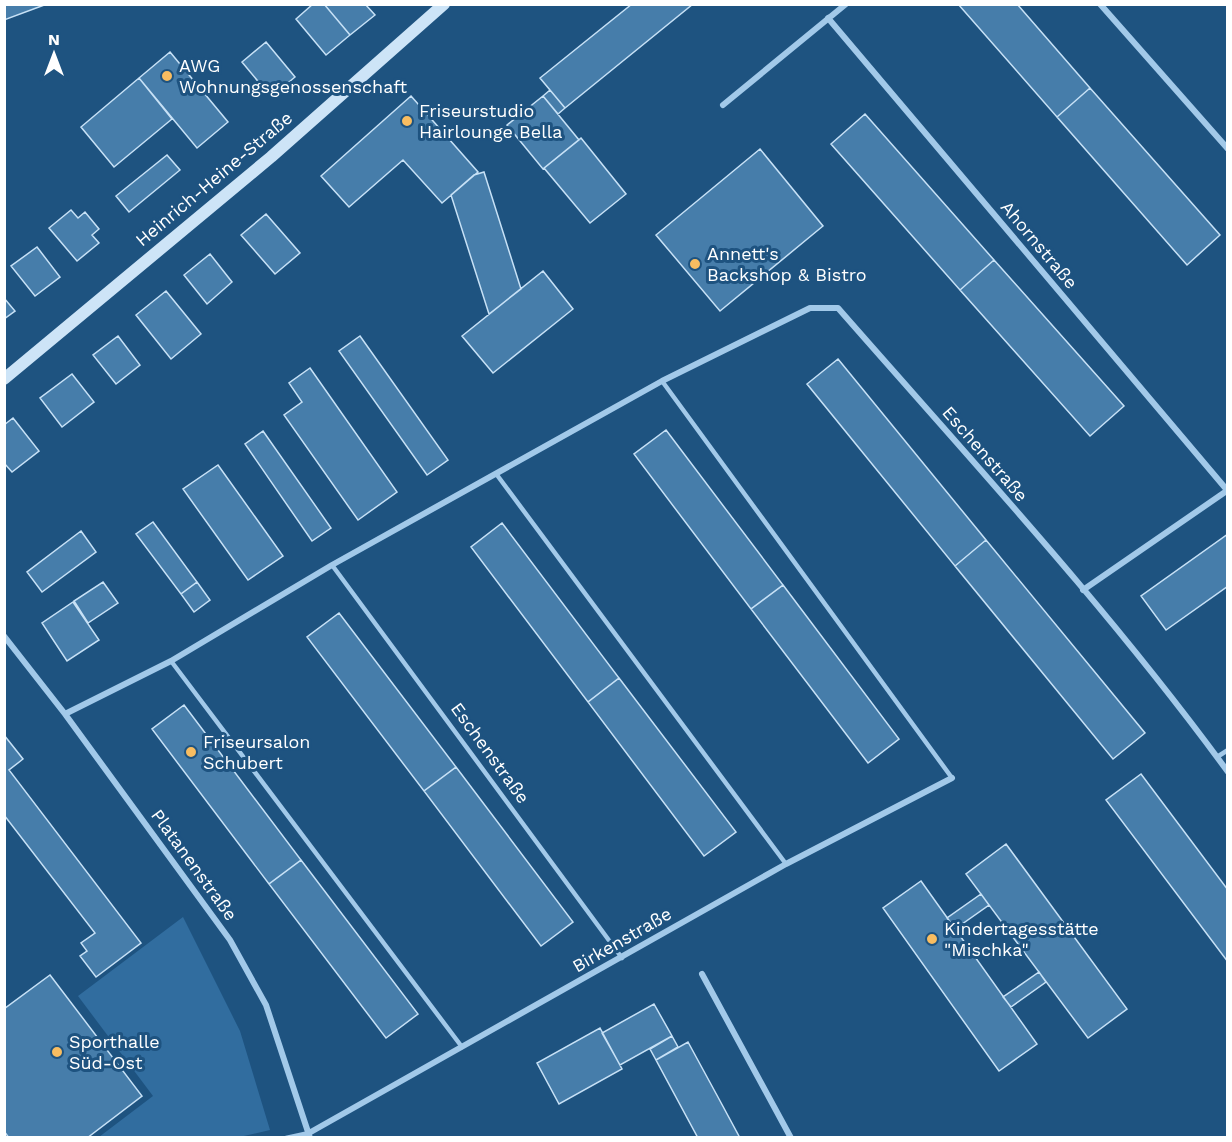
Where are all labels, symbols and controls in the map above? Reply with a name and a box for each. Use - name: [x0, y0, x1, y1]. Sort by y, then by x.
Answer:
- north arrow: [24, 24, 84, 84]
- text: N: [48, 30, 60, 49]
- place label: AWG Wohnungsgenossenschaft: [179, 55, 407, 97]
- marker: AWG Wohnungsgenossenschaft: [160, 69, 174, 83]
- place label: Friseurstudio Hairlounge Bella: [419, 100, 562, 142]
- street label: Heinrich-Heine-Straße: [131, 107, 296, 250]
- marker: Friseurstudio Hairlounge Bella: [400, 114, 414, 128]
- street label: Ahornstraße: [997, 197, 1082, 293]
- place label: Annett's Backshop & Bistro: [707, 243, 867, 285]
- marker: Annett's Backshop & Bistro: [688, 257, 702, 271]
- street label: Eschenstraße: [938, 402, 1033, 506]
- street label: Eschenstraße: [447, 698, 534, 807]
- place label: Friseursalon Schubert: [203, 731, 310, 773]
- marker: Friseursalon Schubert: [184, 745, 198, 759]
- street label: Platanenstraße: [147, 805, 242, 924]
- street label: Birkenstraße: [568, 903, 675, 976]
- place label: Kindertagesstätte "Mischka": [944, 918, 1099, 960]
- marker: Kindertagesstätte "Mischka": [925, 932, 939, 946]
- place label: Sporthalle Süd-Ost: [69, 1031, 160, 1073]
- marker: Sporthalle Süd-Ost: [50, 1045, 64, 1059]

